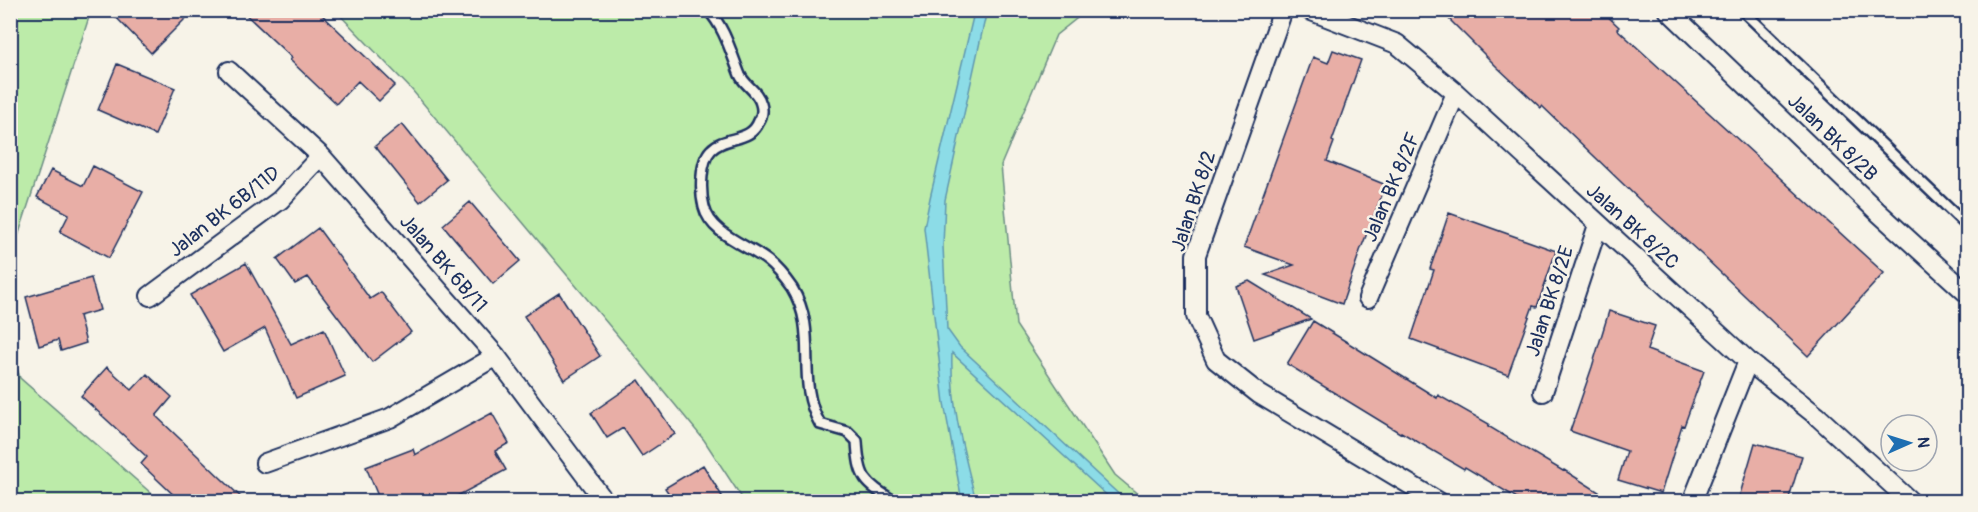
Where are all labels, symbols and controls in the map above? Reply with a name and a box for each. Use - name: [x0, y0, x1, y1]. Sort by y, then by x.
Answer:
- street label: Jalan BK 8/2B: [1782, 88, 1883, 186]
- street label: Jalan BK 8/2F: [1357, 129, 1426, 246]
- street label: Jalan BK 8/2: [1165, 148, 1221, 255]
- street label: Jalan BK 6B/11D: [164, 160, 285, 263]
- street label: Jalan BK 8/2C: [1581, 178, 1684, 275]
- street label: Jalan BK 6B/11: [394, 209, 493, 317]
- street label: Jalan BK 8/2E: [1520, 243, 1579, 359]
- north arrow: [1879, 413, 1939, 473]
- text: N: [1913, 436, 1933, 448]

